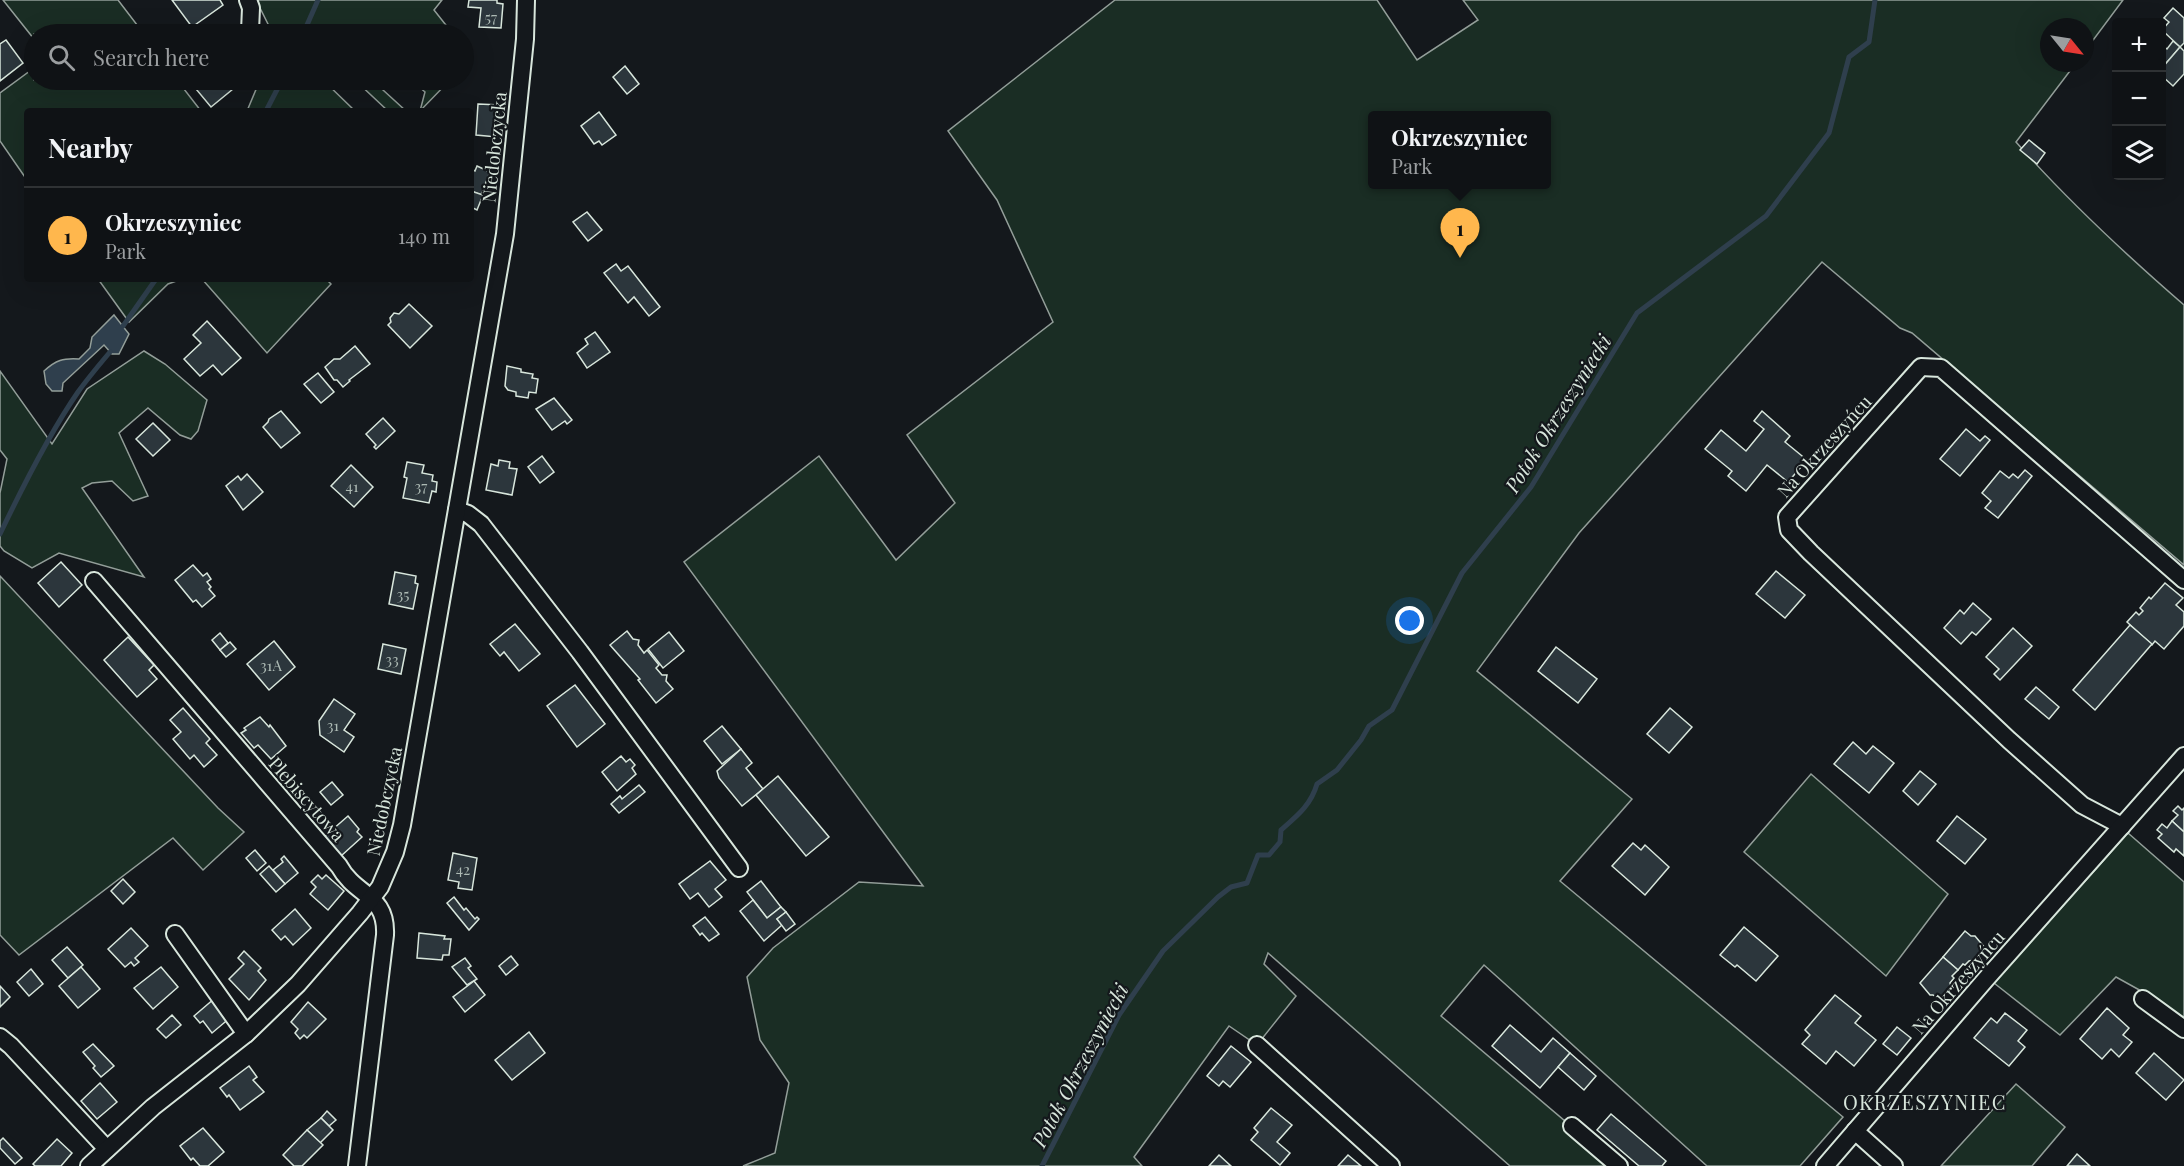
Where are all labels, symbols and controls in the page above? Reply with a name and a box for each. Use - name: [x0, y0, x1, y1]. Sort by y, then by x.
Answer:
- house number: 57: [485, 7, 497, 27]
- north arrow: [2040, 18, 2094, 72]
- map controls: [2112, 18, 2166, 180]
- button: +: [2112, 18, 2166, 72]
- search box: [24, 24, 474, 90]
- icon: search: [45, 41, 78, 74]
- text: Search here: [93, 42, 209, 72]
- button: −: [2112, 72, 2166, 126]
- street label: Niedobczycka: [476, 91, 512, 203]
- popup: [1368, 111, 1551, 189]
- text: Okrzeszyniec: [1391, 122, 1528, 152]
- button: layers: [2112, 126, 2166, 180]
- text: Nearby: [48, 130, 133, 165]
- text: Park: [1391, 152, 1432, 179]
- text: Okrzeszyniec: [105, 207, 241, 237]
- pin: 1: [1440, 208, 1480, 258]
- text: 1: [64, 222, 71, 249]
- text: 140 m: [398, 222, 450, 249]
- text: Park: [105, 237, 146, 264]
- water label: Potok Okrzeszyniecki: [1497, 328, 1617, 498]
- street label: Na Okrzeszyńcu: [1772, 389, 1877, 502]
- house number: 41: [346, 476, 359, 496]
- house number: 37: [415, 476, 427, 496]
- house number: 35: [397, 584, 410, 604]
- your location: [1395, 606, 1424, 635]
- house number: 33: [385, 649, 399, 669]
- house number: 31A: [260, 655, 282, 675]
- house number: 31: [327, 715, 340, 735]
- street label: Niedobczycka: [361, 744, 407, 858]
- street label: Plebiscytowa: [264, 752, 350, 846]
- house number: 42: [456, 859, 470, 879]
- street label: Na Okrzeszyńcu: [1906, 925, 2010, 1039]
- water label: Potok Okrzeszyniecki: [1024, 978, 1134, 1152]
- district label: OKRZESZYNIEC: [1843, 1088, 2007, 1115]

